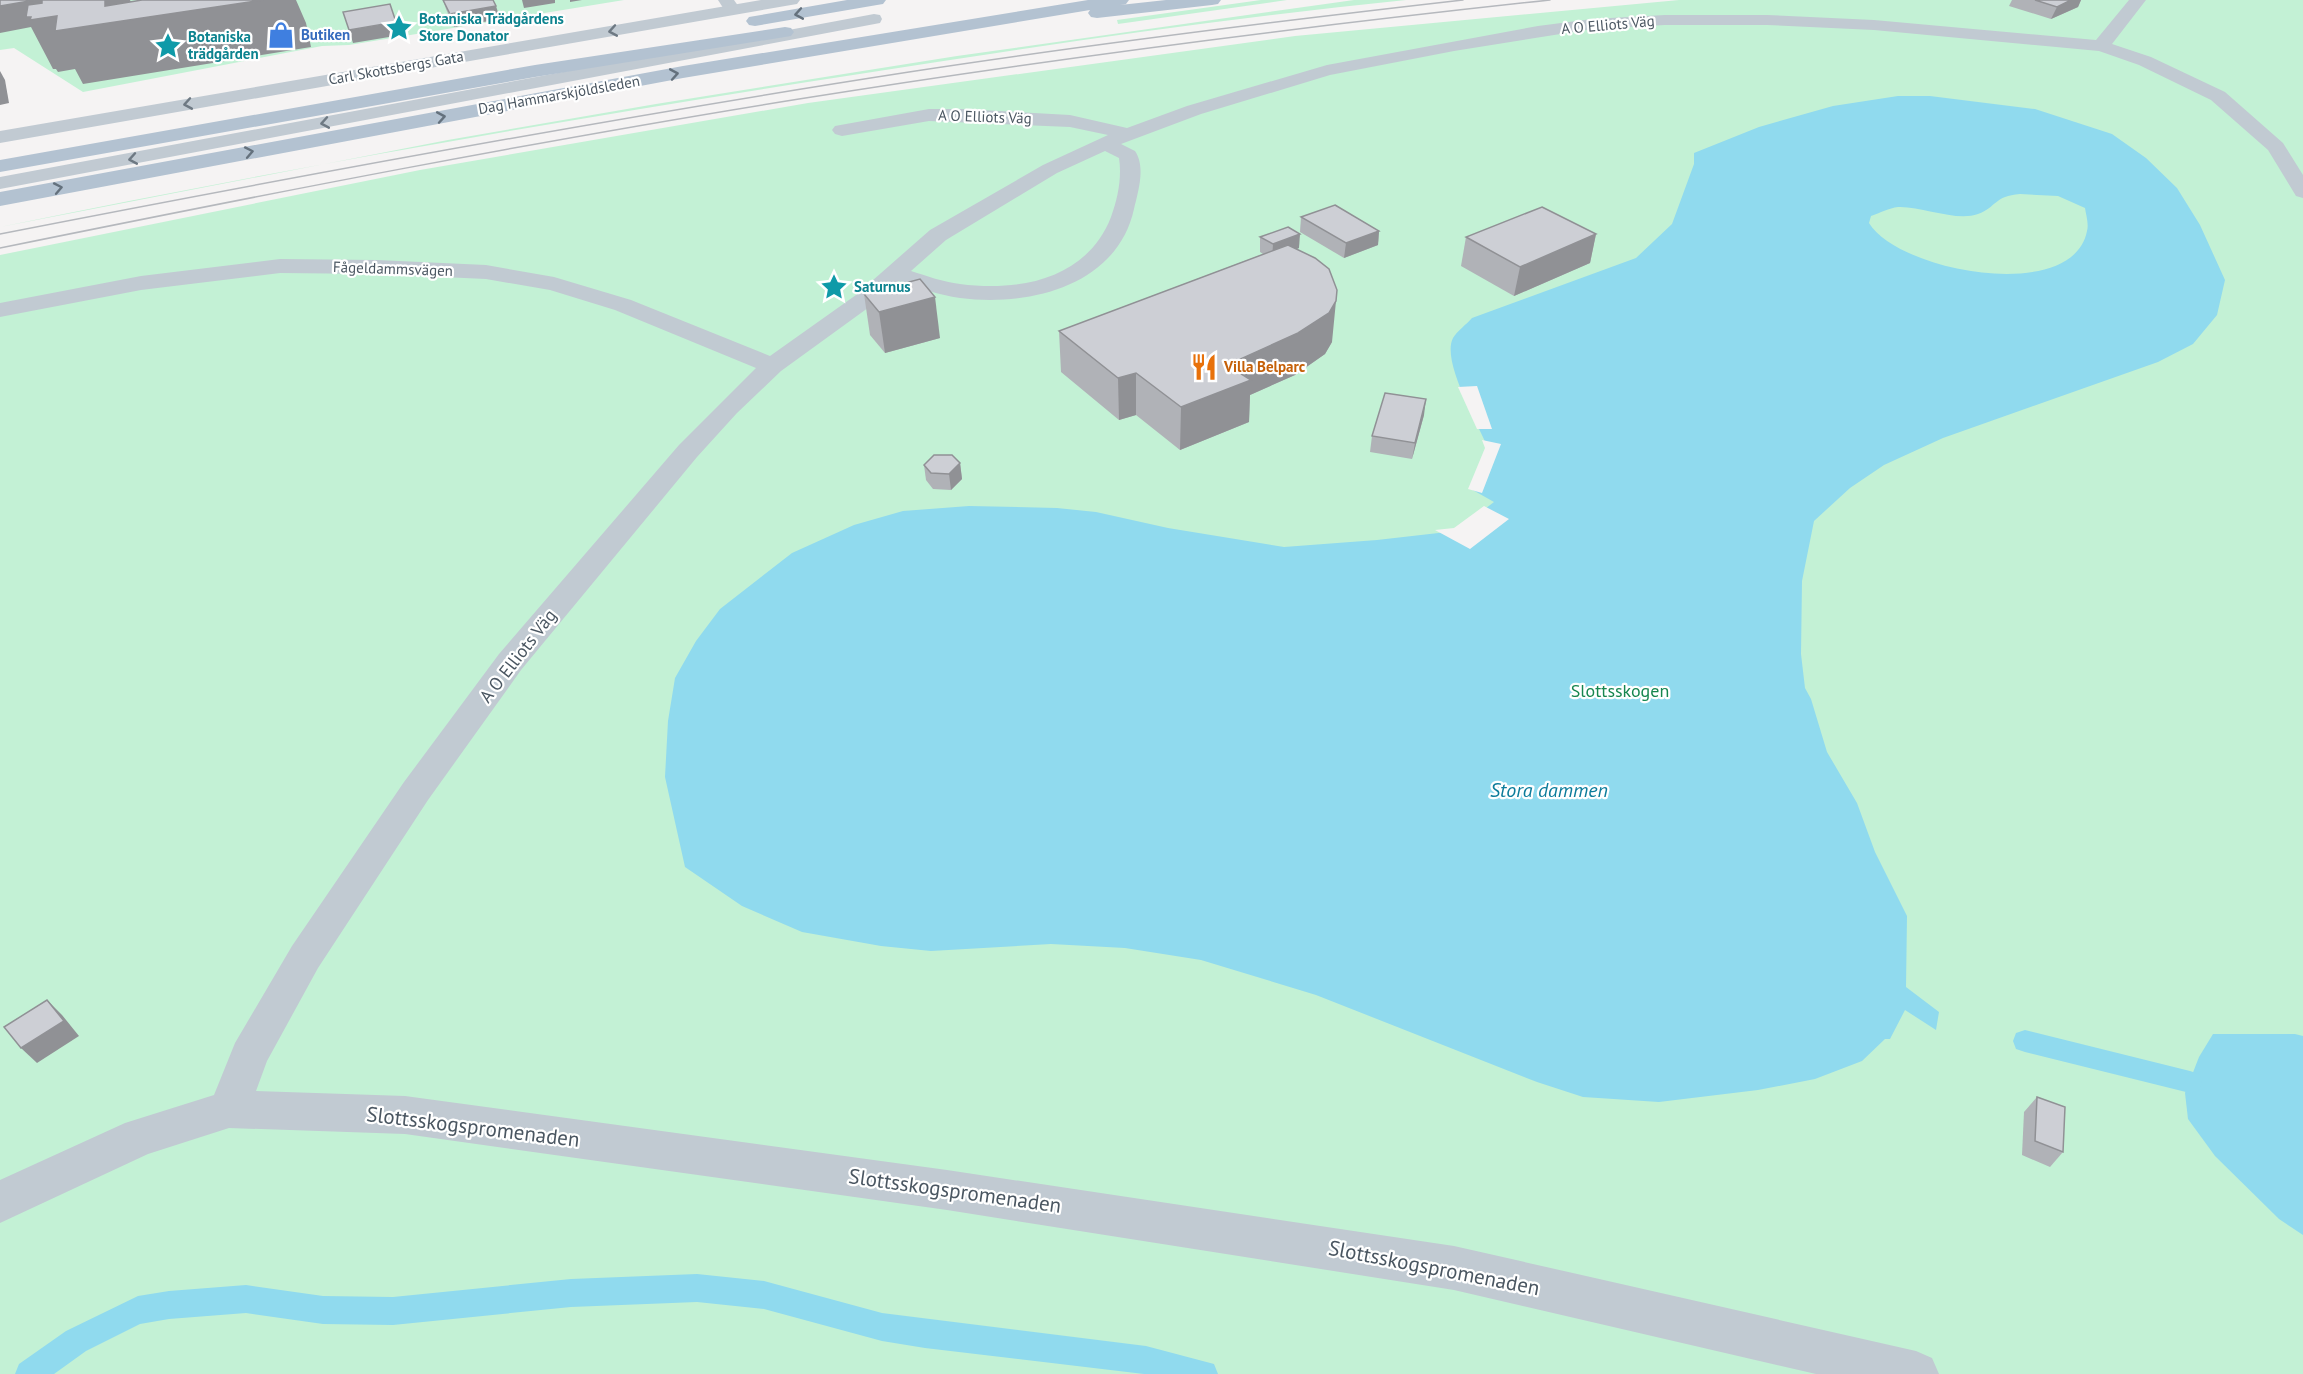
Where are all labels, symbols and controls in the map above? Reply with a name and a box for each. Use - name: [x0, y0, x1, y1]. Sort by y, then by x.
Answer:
- one-way arrow: [794, 7, 804, 20]
- place label: Botaniska Trädgårdens Store Donator: [419, 9, 564, 45]
- street label: A O Elliots Väg: [1561, 11, 1655, 38]
- place icon: Botaniska Trädgårdens Store Donator: [384, 13, 414, 43]
- shop icon: Butiken: [266, 20, 296, 50]
- one-way arrow: [608, 24, 618, 36]
- place label: Butiken: [301, 25, 350, 44]
- place label: Botaniska trädgården: [188, 27, 259, 63]
- place icon: Botaniska trädgården: [153, 31, 183, 61]
- street label: Carl Skottsbergs Gata: [327, 46, 465, 89]
- one-way arrow: [669, 68, 679, 81]
- street label: Dag Hammarskjöldsleden: [477, 71, 641, 118]
- one-way arrow: [183, 98, 192, 110]
- street label: A O Elliots Väg: [938, 105, 1032, 128]
- one-way arrow: [436, 111, 446, 124]
- one-way arrow: [320, 116, 330, 129]
- one-way arrow: [244, 146, 254, 159]
- one-way arrow: [129, 152, 139, 165]
- one-way arrow: [52, 182, 62, 195]
- street label: Fågeldammsvägen: [333, 257, 453, 280]
- place icon: Saturnus: [819, 272, 849, 302]
- place label: Saturnus: [854, 277, 911, 296]
- restaurant icon: Villa Belparc: [1189, 352, 1219, 382]
- place label: Villa Belparc: [1223, 357, 1306, 376]
- street label: A O Elliots Väg: [474, 604, 561, 707]
- park label: Slottsskogen: [1571, 679, 1669, 702]
- water label: Stora dammen: [1490, 777, 1608, 803]
- street label: Slottsskogspromenaden: [365, 1100, 581, 1153]
- street label: Slottsskogspromenaden: [847, 1162, 1063, 1219]
- street label: Slottsskogspromenaden: [1326, 1234, 1542, 1301]

